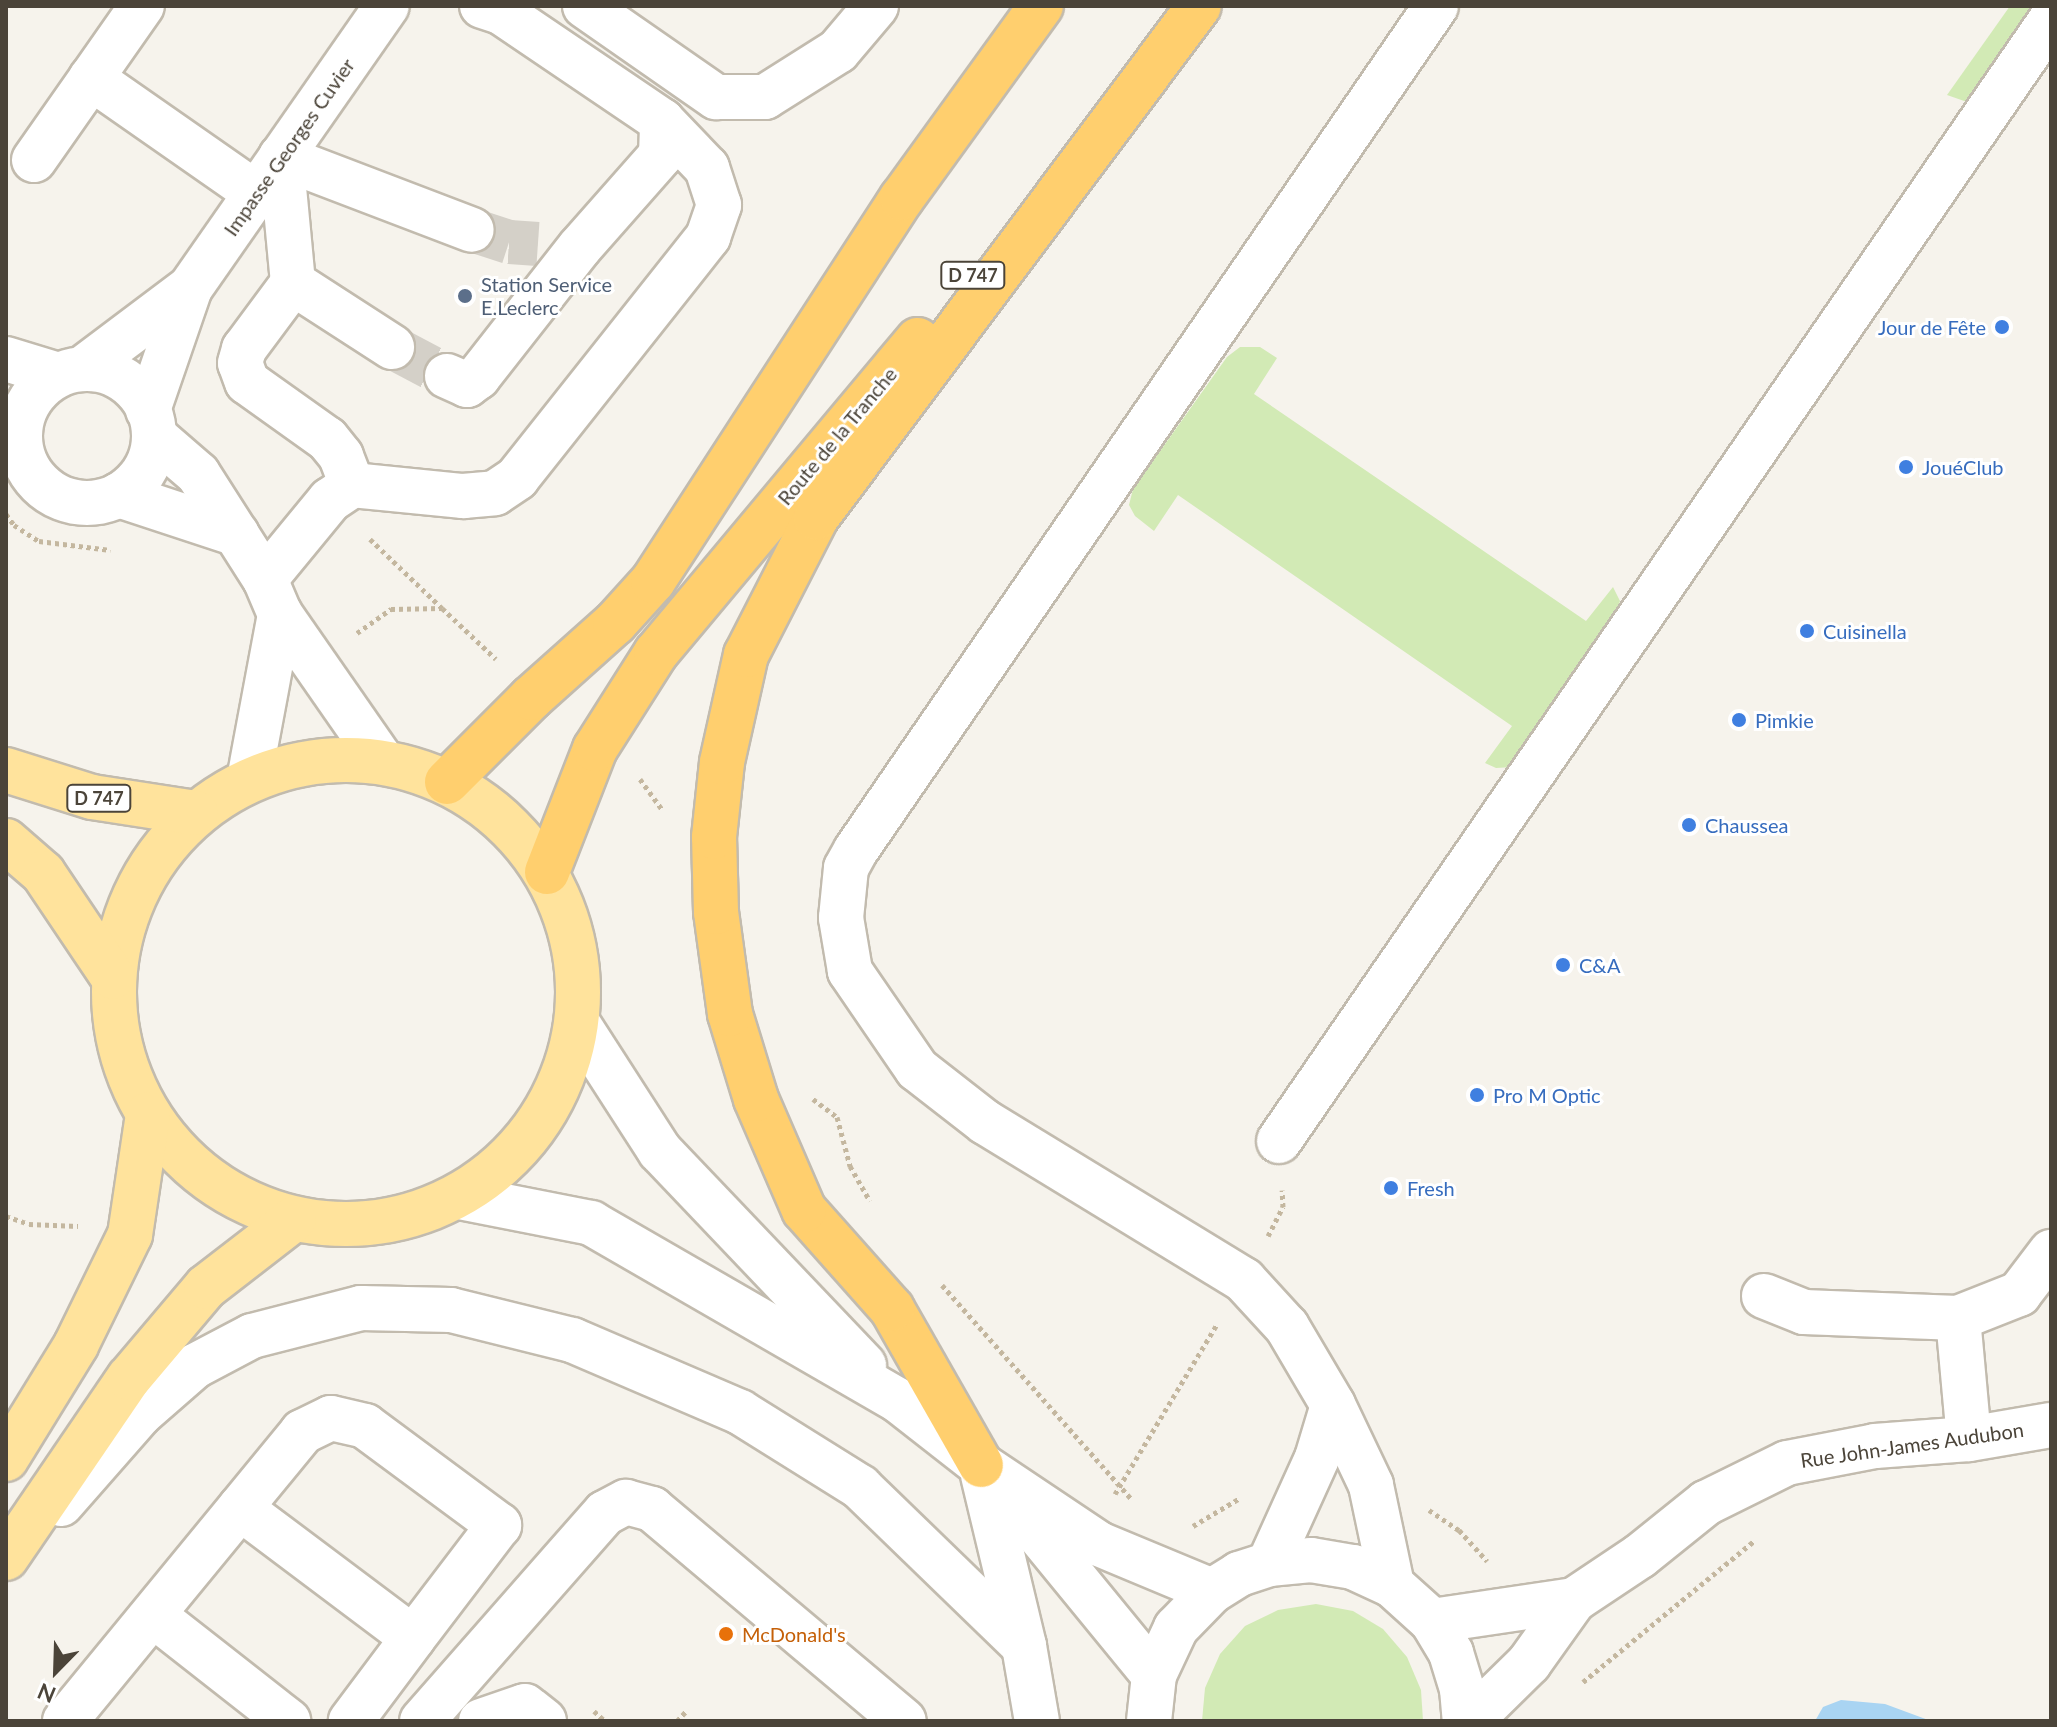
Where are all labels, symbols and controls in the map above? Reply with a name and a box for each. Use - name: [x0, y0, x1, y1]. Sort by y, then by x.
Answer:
- street label: Impasse Georges Cuvier: [219, 54, 359, 240]
- road number: D 747: [939, 261, 1007, 289]
- place label: Station Service E.Leclerc: [481, 272, 612, 319]
- marker: Station Service E.Leclerc: [456, 287, 474, 305]
- place label: Jour de Fête: [1878, 315, 1986, 339]
- marker: Jour de Fête: [1993, 318, 2011, 336]
- street label: Route de la Tranche: [772, 362, 902, 510]
- place label: JouéClub: [1922, 455, 2003, 479]
- marker: JouéClub: [1897, 458, 1915, 476]
- place label: Cuisinella: [1823, 619, 1907, 643]
- marker: Cuisinella: [1798, 622, 1816, 640]
- place label: Pimkie: [1755, 708, 1814, 732]
- marker: Pimkie: [1730, 711, 1748, 729]
- road number: D 747: [65, 784, 133, 812]
- place label: Chaussea: [1705, 813, 1788, 837]
- marker: Chaussea: [1680, 816, 1698, 834]
- place label: C&A: [1579, 953, 1621, 977]
- marker: C&A: [1554, 956, 1572, 974]
- place label: Pro M Optic: [1493, 1083, 1601, 1107]
- marker: Pro M Optic: [1468, 1086, 1486, 1104]
- place label: Fresh: [1407, 1176, 1455, 1200]
- marker: Fresh: [1382, 1179, 1400, 1197]
- street label: Rue John-James Audubon: [1798, 1417, 2026, 1473]
- place label: McDonald's: [742, 1622, 846, 1646]
- marker: McDonald's: [717, 1625, 735, 1643]
- north arrow: [16, 1631, 96, 1711]
- text: N: [33, 1678, 60, 1709]

